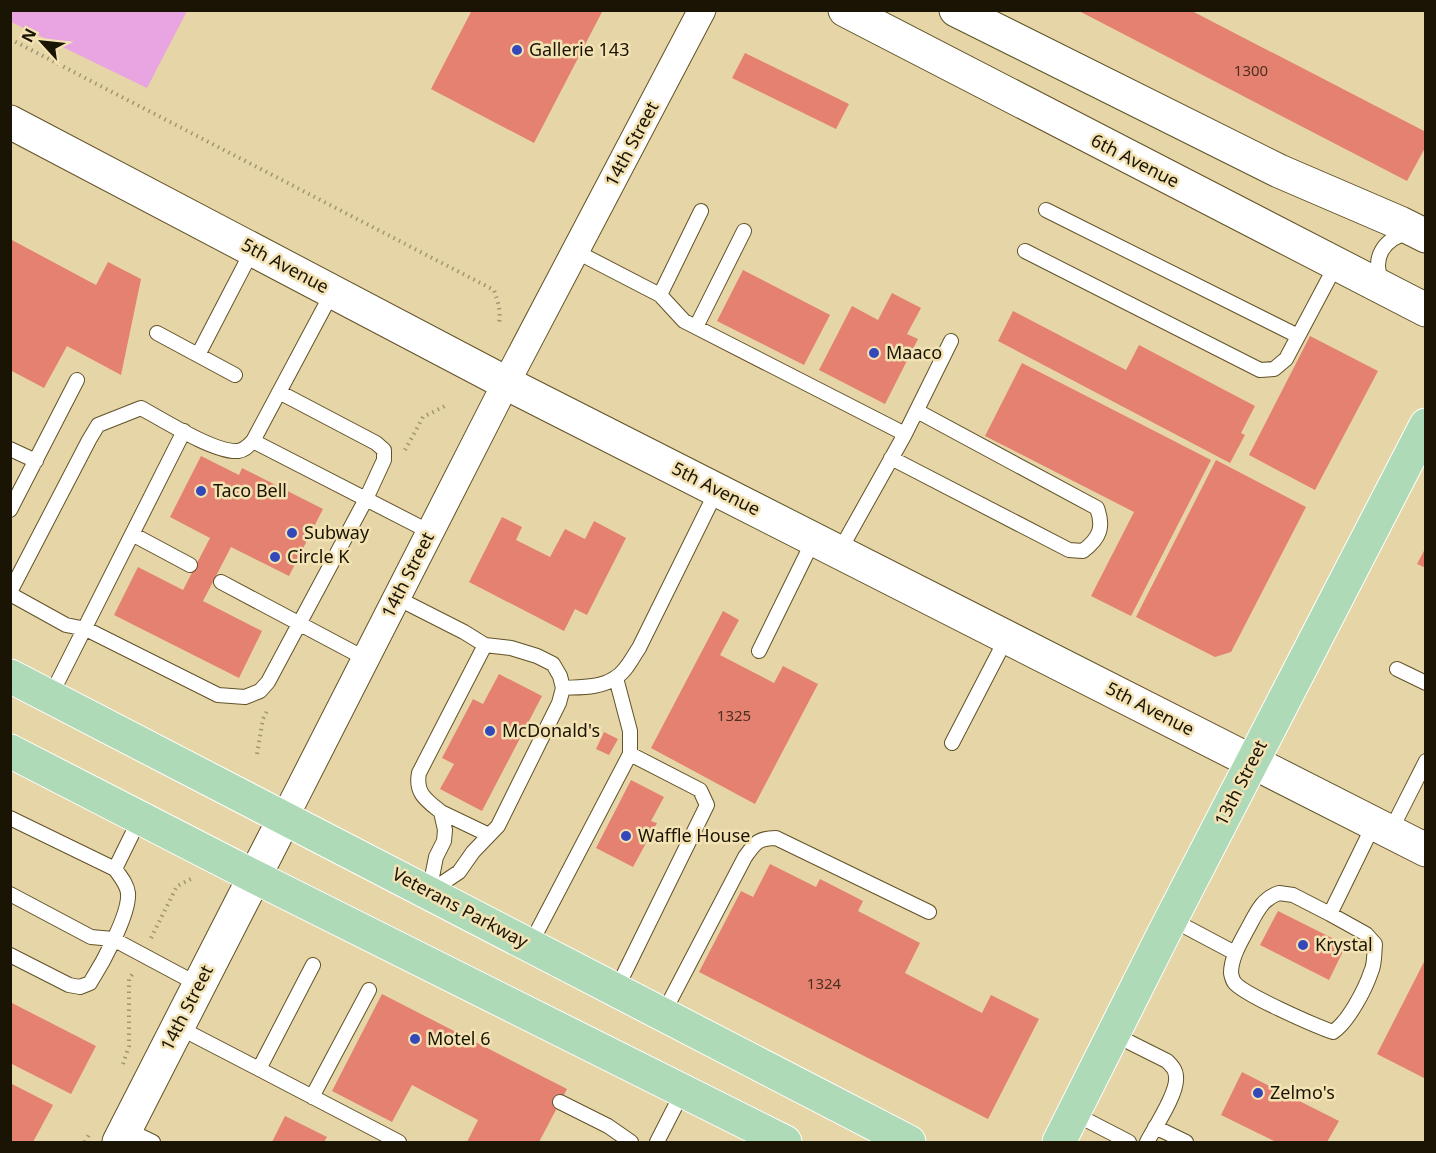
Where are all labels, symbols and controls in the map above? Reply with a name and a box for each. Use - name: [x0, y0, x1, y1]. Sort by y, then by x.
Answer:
- north arrow: [12, 12, 72, 72]
- text: N: [16, 24, 41, 46]
- place label: Gallerie 143: [529, 37, 629, 61]
- marker: Gallerie 143: [510, 43, 524, 57]
- house number: 1300: [1234, 60, 1268, 80]
- street label: 14th Street: [599, 96, 664, 190]
- street label: 6th Avenue: [1087, 128, 1184, 193]
- street label: 5th Avenue: [238, 232, 333, 298]
- place label: Maaco: [886, 340, 942, 364]
- marker: Maaco: [867, 346, 881, 360]
- street label: 5th Avenue: [668, 456, 765, 521]
- place label: Taco Bell: [213, 478, 287, 502]
- marker: Taco Bell: [194, 484, 208, 498]
- place label: Subway: [304, 520, 370, 544]
- marker: Subway: [285, 526, 299, 540]
- street label: 14th Street: [375, 527, 439, 621]
- place label: Circle K: [287, 544, 350, 568]
- marker: Circle K: [268, 550, 282, 564]
- street label: 5th Avenue: [1102, 676, 1199, 741]
- house number: 1325: [717, 705, 751, 725]
- place label: McDonald's: [502, 718, 600, 742]
- marker: McDonald's: [483, 724, 497, 738]
- street label: 13th Street: [1208, 735, 1272, 829]
- place label: Waffle House: [638, 823, 750, 847]
- marker: Waffle House: [619, 829, 633, 843]
- street label: Veterans Parkway: [388, 861, 533, 953]
- place label: Krystal: [1315, 932, 1373, 956]
- marker: Krystal: [1296, 938, 1310, 952]
- street label: 14th Street: [154, 960, 218, 1054]
- house number: 1324: [807, 973, 842, 993]
- place label: Motel 6: [427, 1026, 491, 1050]
- marker: Motel 6: [408, 1032, 422, 1046]
- place label: Zelmo's: [1270, 1080, 1335, 1104]
- marker: Zelmo's: [1251, 1086, 1265, 1100]

